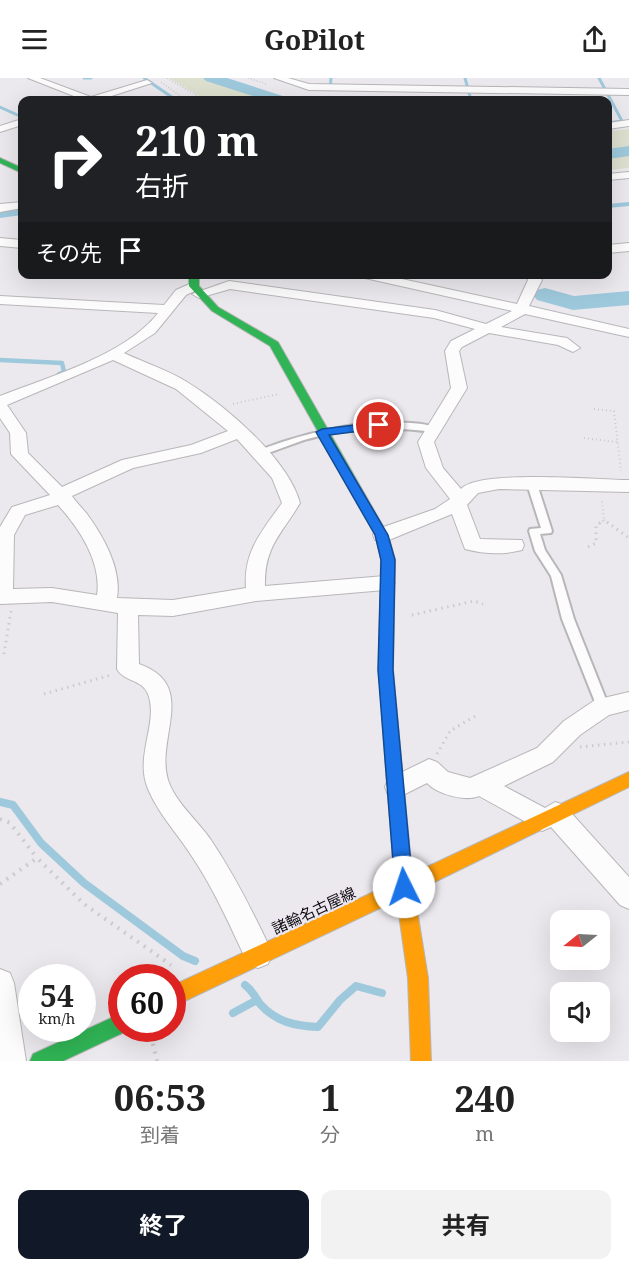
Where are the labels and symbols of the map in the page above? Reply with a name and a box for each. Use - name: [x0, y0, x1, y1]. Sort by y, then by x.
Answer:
- pin: [353, 399, 404, 450]
- position arrow: [372, 855, 436, 919]
- street label: 諸輪名古屋線: [269, 882, 359, 938]
- north arrow: [550, 910, 610, 970]
- speed limit sign: 60: [108, 964, 186, 1042]

